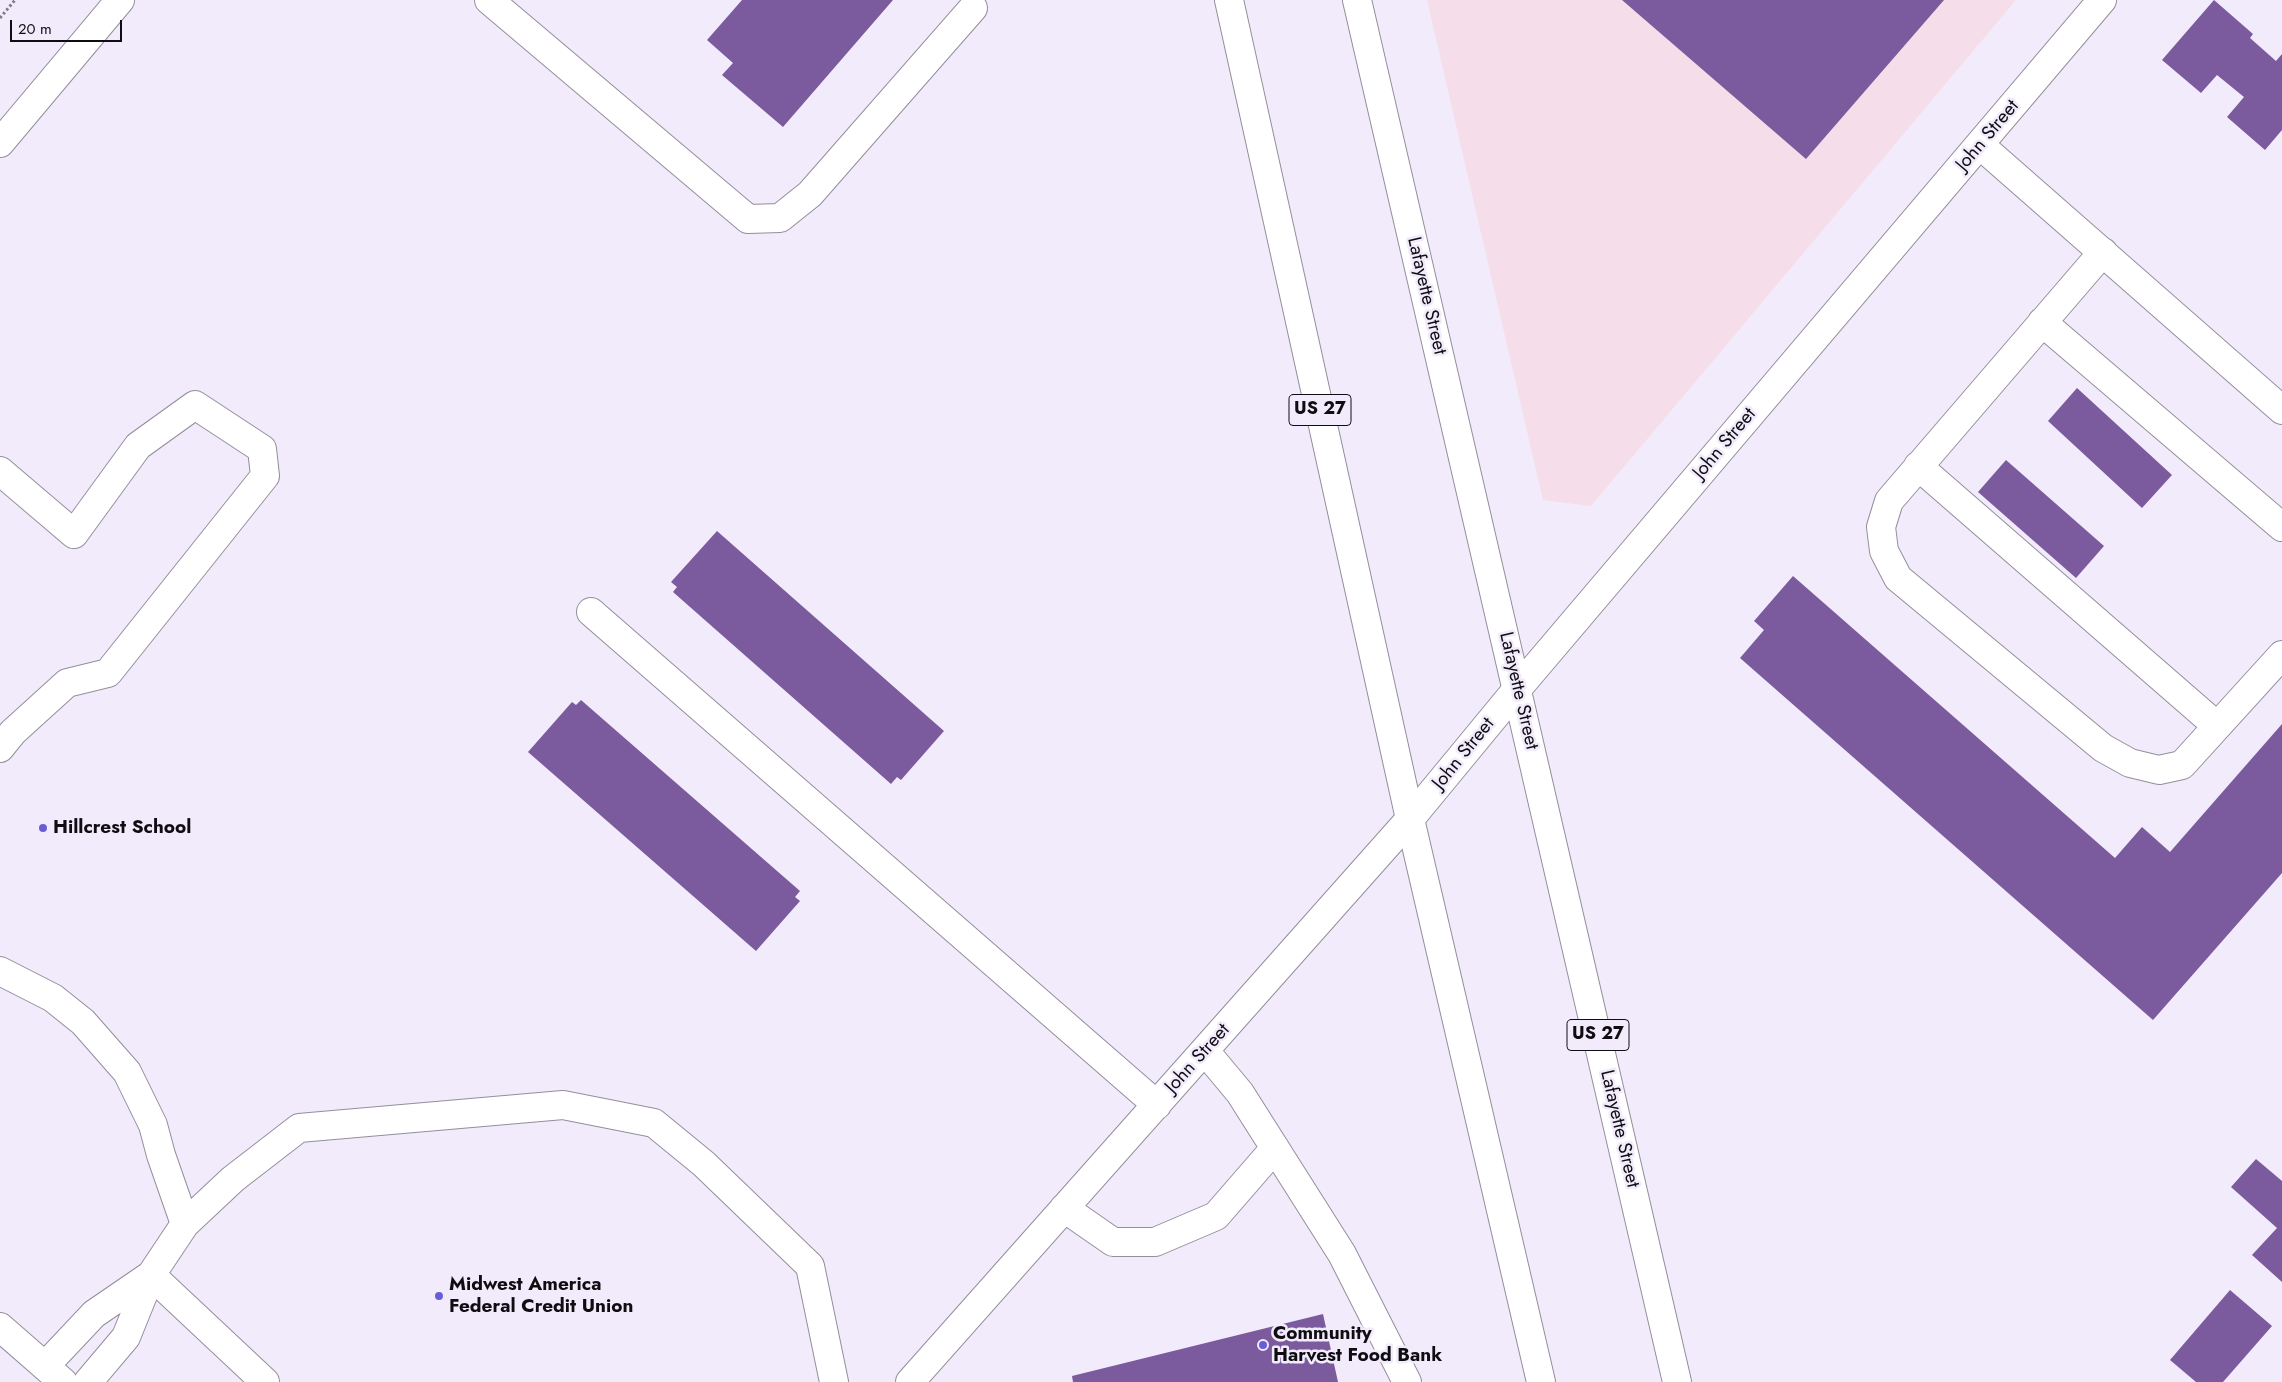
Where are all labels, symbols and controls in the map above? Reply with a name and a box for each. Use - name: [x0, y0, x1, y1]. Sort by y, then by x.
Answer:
- scale bar: [12, 10, 125, 42]
- text: 20 m: [18, 18, 52, 40]
- street label: John Street: [1952, 96, 2024, 176]
- street label: Lafayette Street: [1401, 235, 1451, 357]
- road number: US 27: [1289, 394, 1351, 426]
- street label: John Street: [1689, 404, 1761, 484]
- street label: Lafayette Street: [1493, 630, 1543, 752]
- street label: John Street: [1428, 713, 1500, 795]
- place label: Hillcrest School: [53, 817, 191, 839]
- marker: Hillcrest School: [37, 822, 49, 834]
- street label: John Street: [1161, 1019, 1235, 1099]
- road number: US 27: [1567, 1020, 1629, 1050]
- street label: Lafayette Street: [1594, 1068, 1644, 1190]
- place label: Midwest America Federal Credit Union: [449, 1274, 633, 1318]
- marker: Midwest America Federal Credit Union: [433, 1290, 445, 1302]
- place label: Community Harvest Food Bank: [1273, 1323, 1442, 1367]
- marker: Community Harvest Food Bank: [1257, 1339, 1269, 1351]

